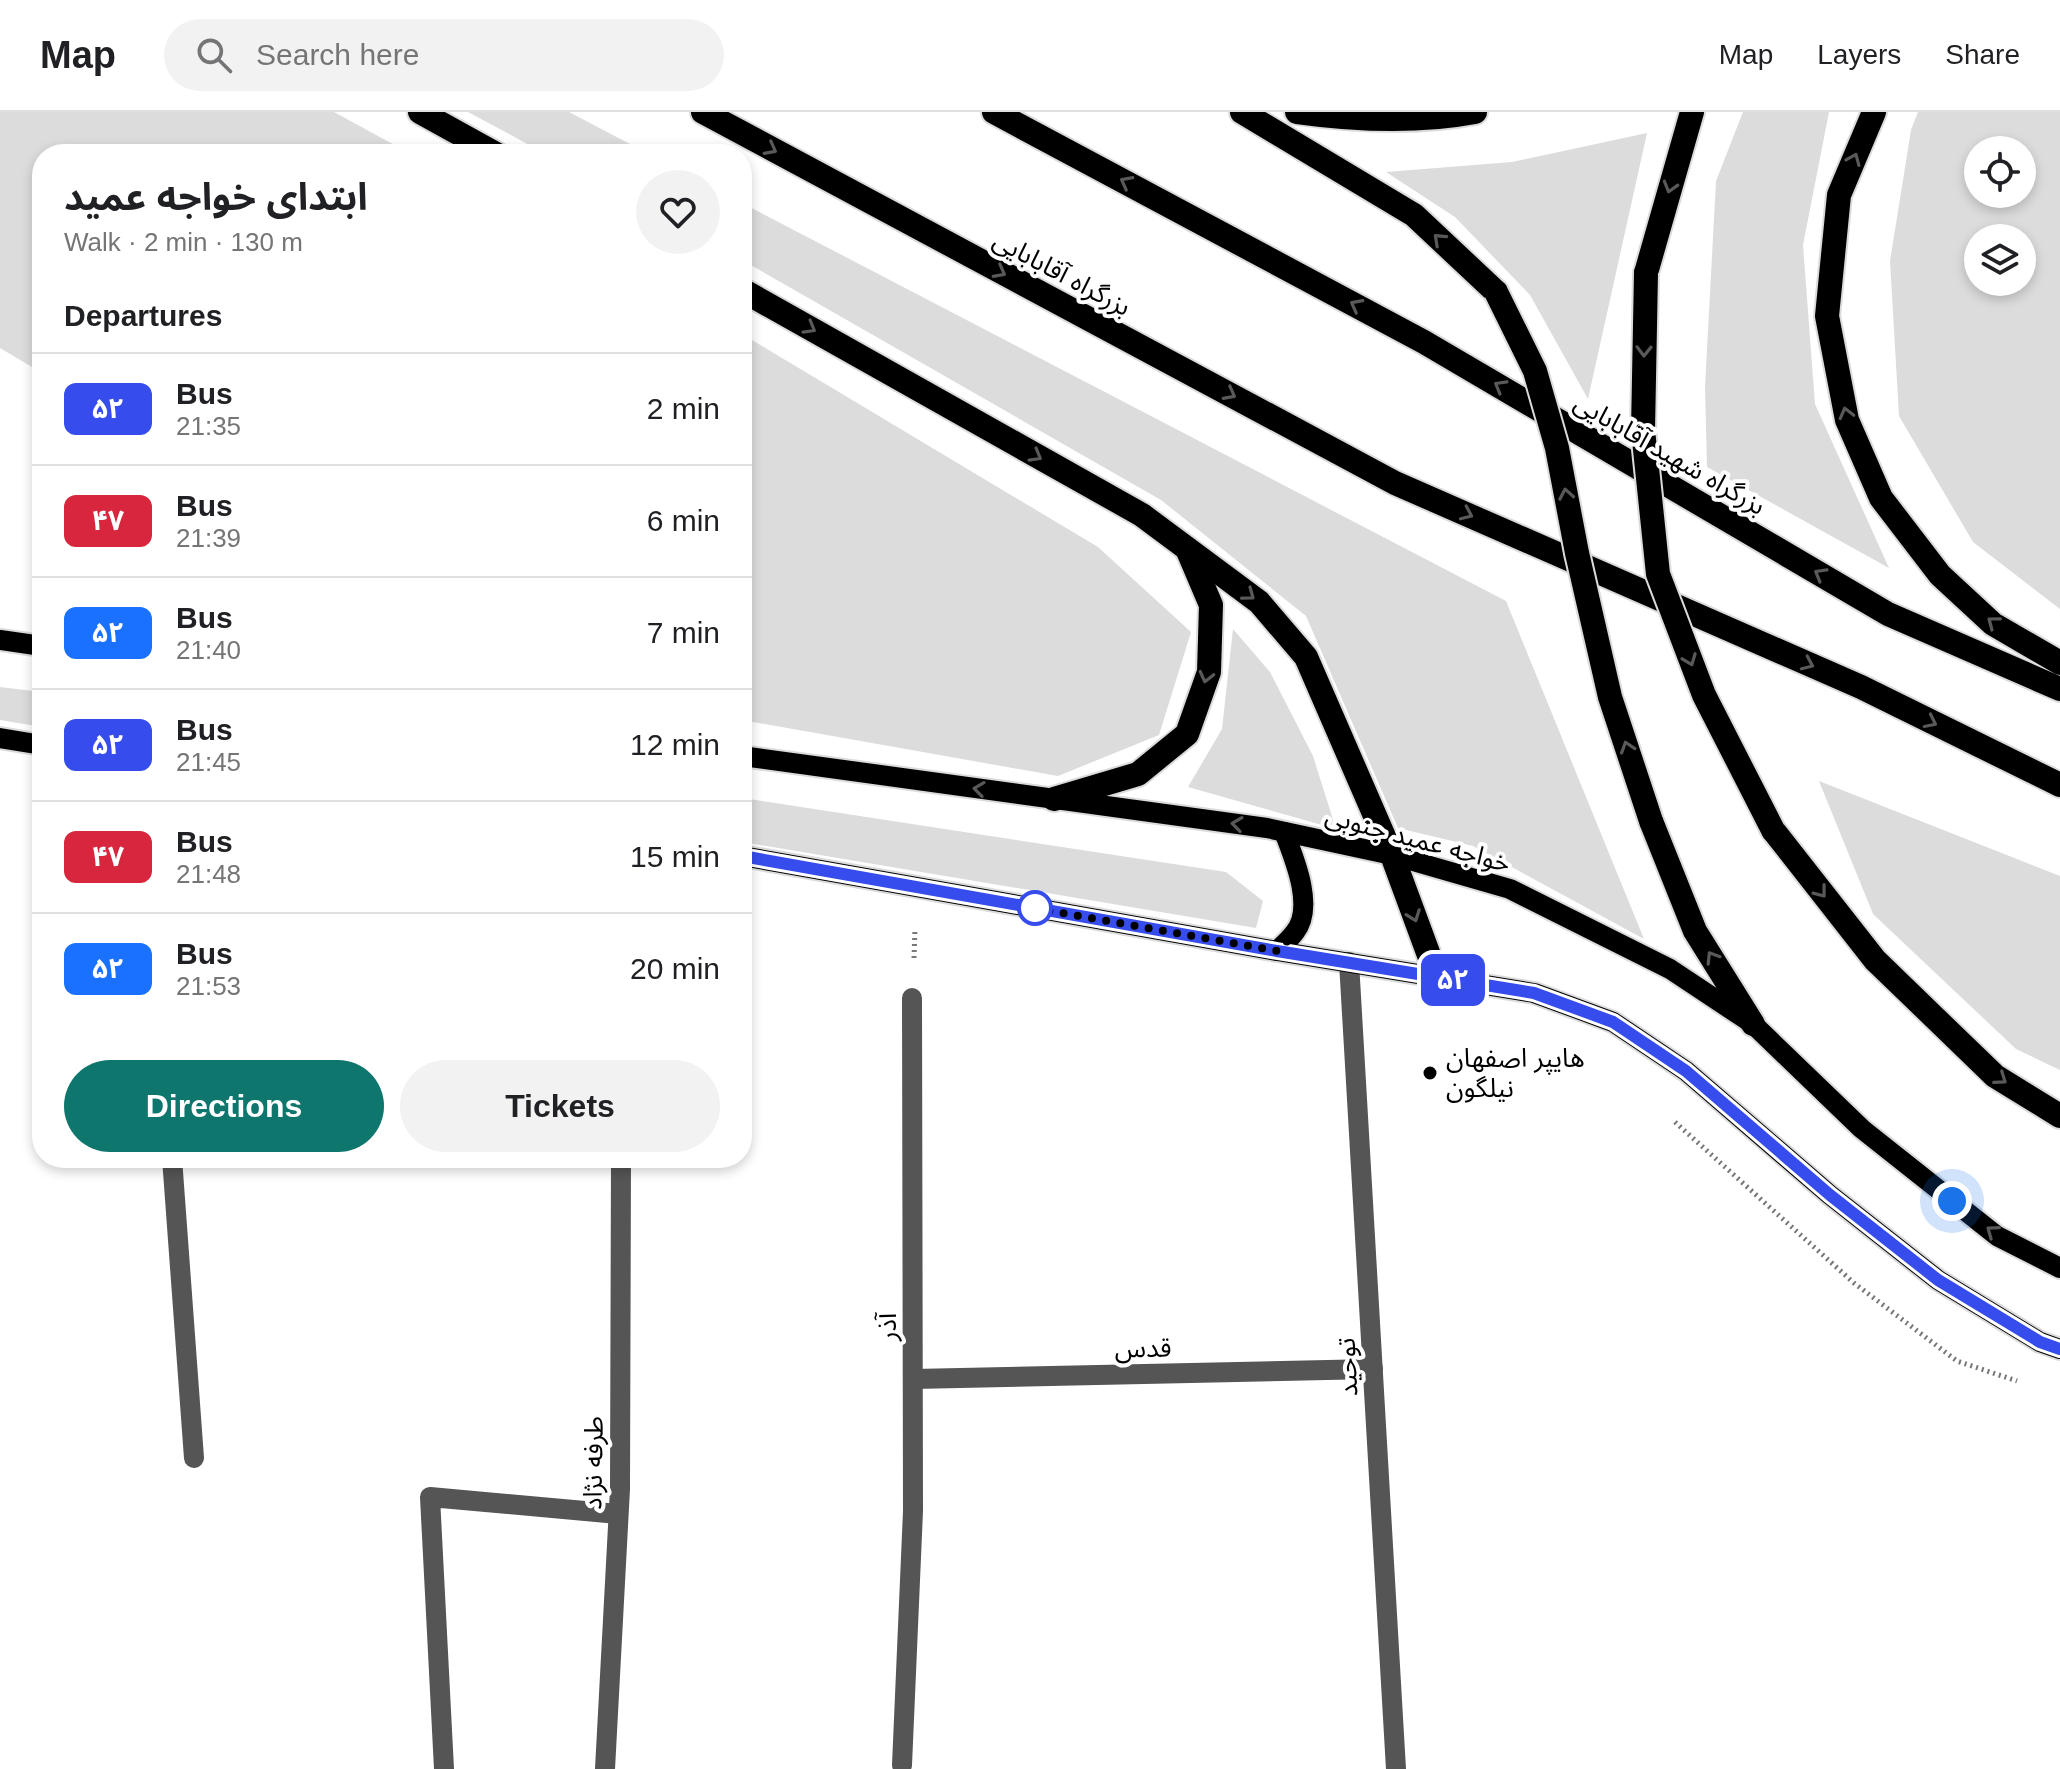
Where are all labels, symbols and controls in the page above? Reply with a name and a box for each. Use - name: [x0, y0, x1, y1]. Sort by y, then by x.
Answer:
- search box: [164, 19, 724, 91]
- icon: search: [192, 33, 236, 77]
- text: Map: [40, 34, 116, 76]
- text: Search here: [256, 38, 419, 71]
- text: Map: [1719, 39, 1773, 70]
- text: Layers: [1817, 39, 1901, 70]
- text: Share: [1945, 39, 2020, 70]
- map controls: [1964, 136, 2036, 296]
- button: locate: [1964, 136, 2036, 208]
- one-way arrow: [763, 139, 778, 154]
- one-way arrow: [1845, 153, 1861, 167]
- button: heart: [636, 170, 720, 254]
- text: ابتدای خواجه عمید: [64, 176, 368, 218]
- one-way arrow: [1120, 177, 1135, 192]
- one-way arrow: [1663, 179, 1680, 193]
- street label: بزرگراه آقابابایی: [988, 224, 1136, 322]
- button: layers: [1964, 224, 2036, 296]
- text: Walk · 2 min · 130 m: [64, 227, 303, 257]
- one-way arrow: [1434, 234, 1448, 248]
- one-way arrow: [992, 262, 1007, 277]
- text: Departures: [64, 299, 222, 332]
- one-way arrow: [1349, 299, 1364, 314]
- one-way arrow: [801, 318, 816, 334]
- one-way arrow: [1636, 345, 1653, 358]
- text: Bus: [176, 377, 233, 410]
- one-way arrow: [1494, 380, 1509, 396]
- one-way arrow: [1221, 385, 1236, 400]
- street label: بزرگراه شهید آقابابایی: [1569, 387, 1771, 521]
- text: 2 min: [647, 392, 720, 425]
- text: ۵۲: [92, 393, 124, 424]
- one-way arrow: [1839, 407, 1856, 421]
- text: 21:35: [176, 411, 241, 441]
- one-way arrow: [1028, 446, 1042, 462]
- one-way arrow: [1559, 488, 1576, 501]
- text: Bus: [176, 489, 233, 522]
- text: 6 min: [647, 504, 720, 537]
- text: ۴۷: [92, 505, 124, 536]
- one-way arrow: [1459, 505, 1473, 521]
- text: 21:39: [176, 523, 241, 553]
- one-way arrow: [1814, 568, 1829, 584]
- one-way arrow: [1240, 585, 1255, 599]
- text: Bus: [176, 601, 233, 634]
- text: 7 min: [647, 616, 720, 649]
- text: ۵۲: [92, 617, 124, 648]
- one-way arrow: [1988, 618, 2002, 632]
- text: 21:40: [176, 635, 241, 665]
- one-way arrow: [1680, 652, 1697, 666]
- one-way arrow: [1799, 654, 1814, 670]
- one-way arrow: [1199, 669, 1216, 683]
- one-way arrow: [1923, 712, 1938, 727]
- text: Bus: [176, 713, 233, 746]
- text: 12 min: [630, 728, 720, 761]
- text: ۵۲: [92, 729, 124, 760]
- one-way arrow: [1620, 741, 1636, 755]
- text: 21:45: [176, 747, 241, 777]
- one-way arrow: [973, 781, 986, 798]
- street label: خواجه عمید جنوبی: [1322, 800, 1514, 878]
- one-way arrow: [1230, 816, 1244, 833]
- text: Bus: [176, 825, 233, 858]
- text: 15 min: [630, 840, 720, 873]
- text: ۴۷: [92, 841, 124, 872]
- text: 21:48: [176, 859, 241, 889]
- one-way arrow: [1812, 883, 1826, 898]
- unlabelled marker: [1018, 891, 1052, 925]
- one-way arrow: [1405, 908, 1421, 922]
- text: Bus: [176, 937, 233, 970]
- text: 20 min: [630, 952, 720, 985]
- one-way arrow: [1706, 952, 1721, 966]
- text: ۵۲: [92, 953, 124, 984]
- line badge: ۵۲: [1417, 954, 1489, 1006]
- text: ۵۲: [1437, 964, 1469, 995]
- text: 21:53: [176, 971, 241, 1001]
- place label: هایپر اصفهان نیلگون: [1446, 1043, 1585, 1103]
- button: Directions: [64, 1060, 384, 1152]
- button: Tickets: [400, 1060, 720, 1152]
- marker: هایپر اصفهان نیلگون: [1421, 1064, 1439, 1082]
- one-way arrow: [1992, 1069, 2006, 1084]
- your location: [1932, 1181, 1972, 1221]
- one-way arrow: [1986, 1226, 2000, 1241]
- street label: آذر: [872, 1312, 902, 1342]
- street label: قدس: [1114, 1333, 1172, 1363]
- street label: توحید: [1330, 1337, 1364, 1397]
- street label: طرفه نژاد: [577, 1416, 609, 1510]

